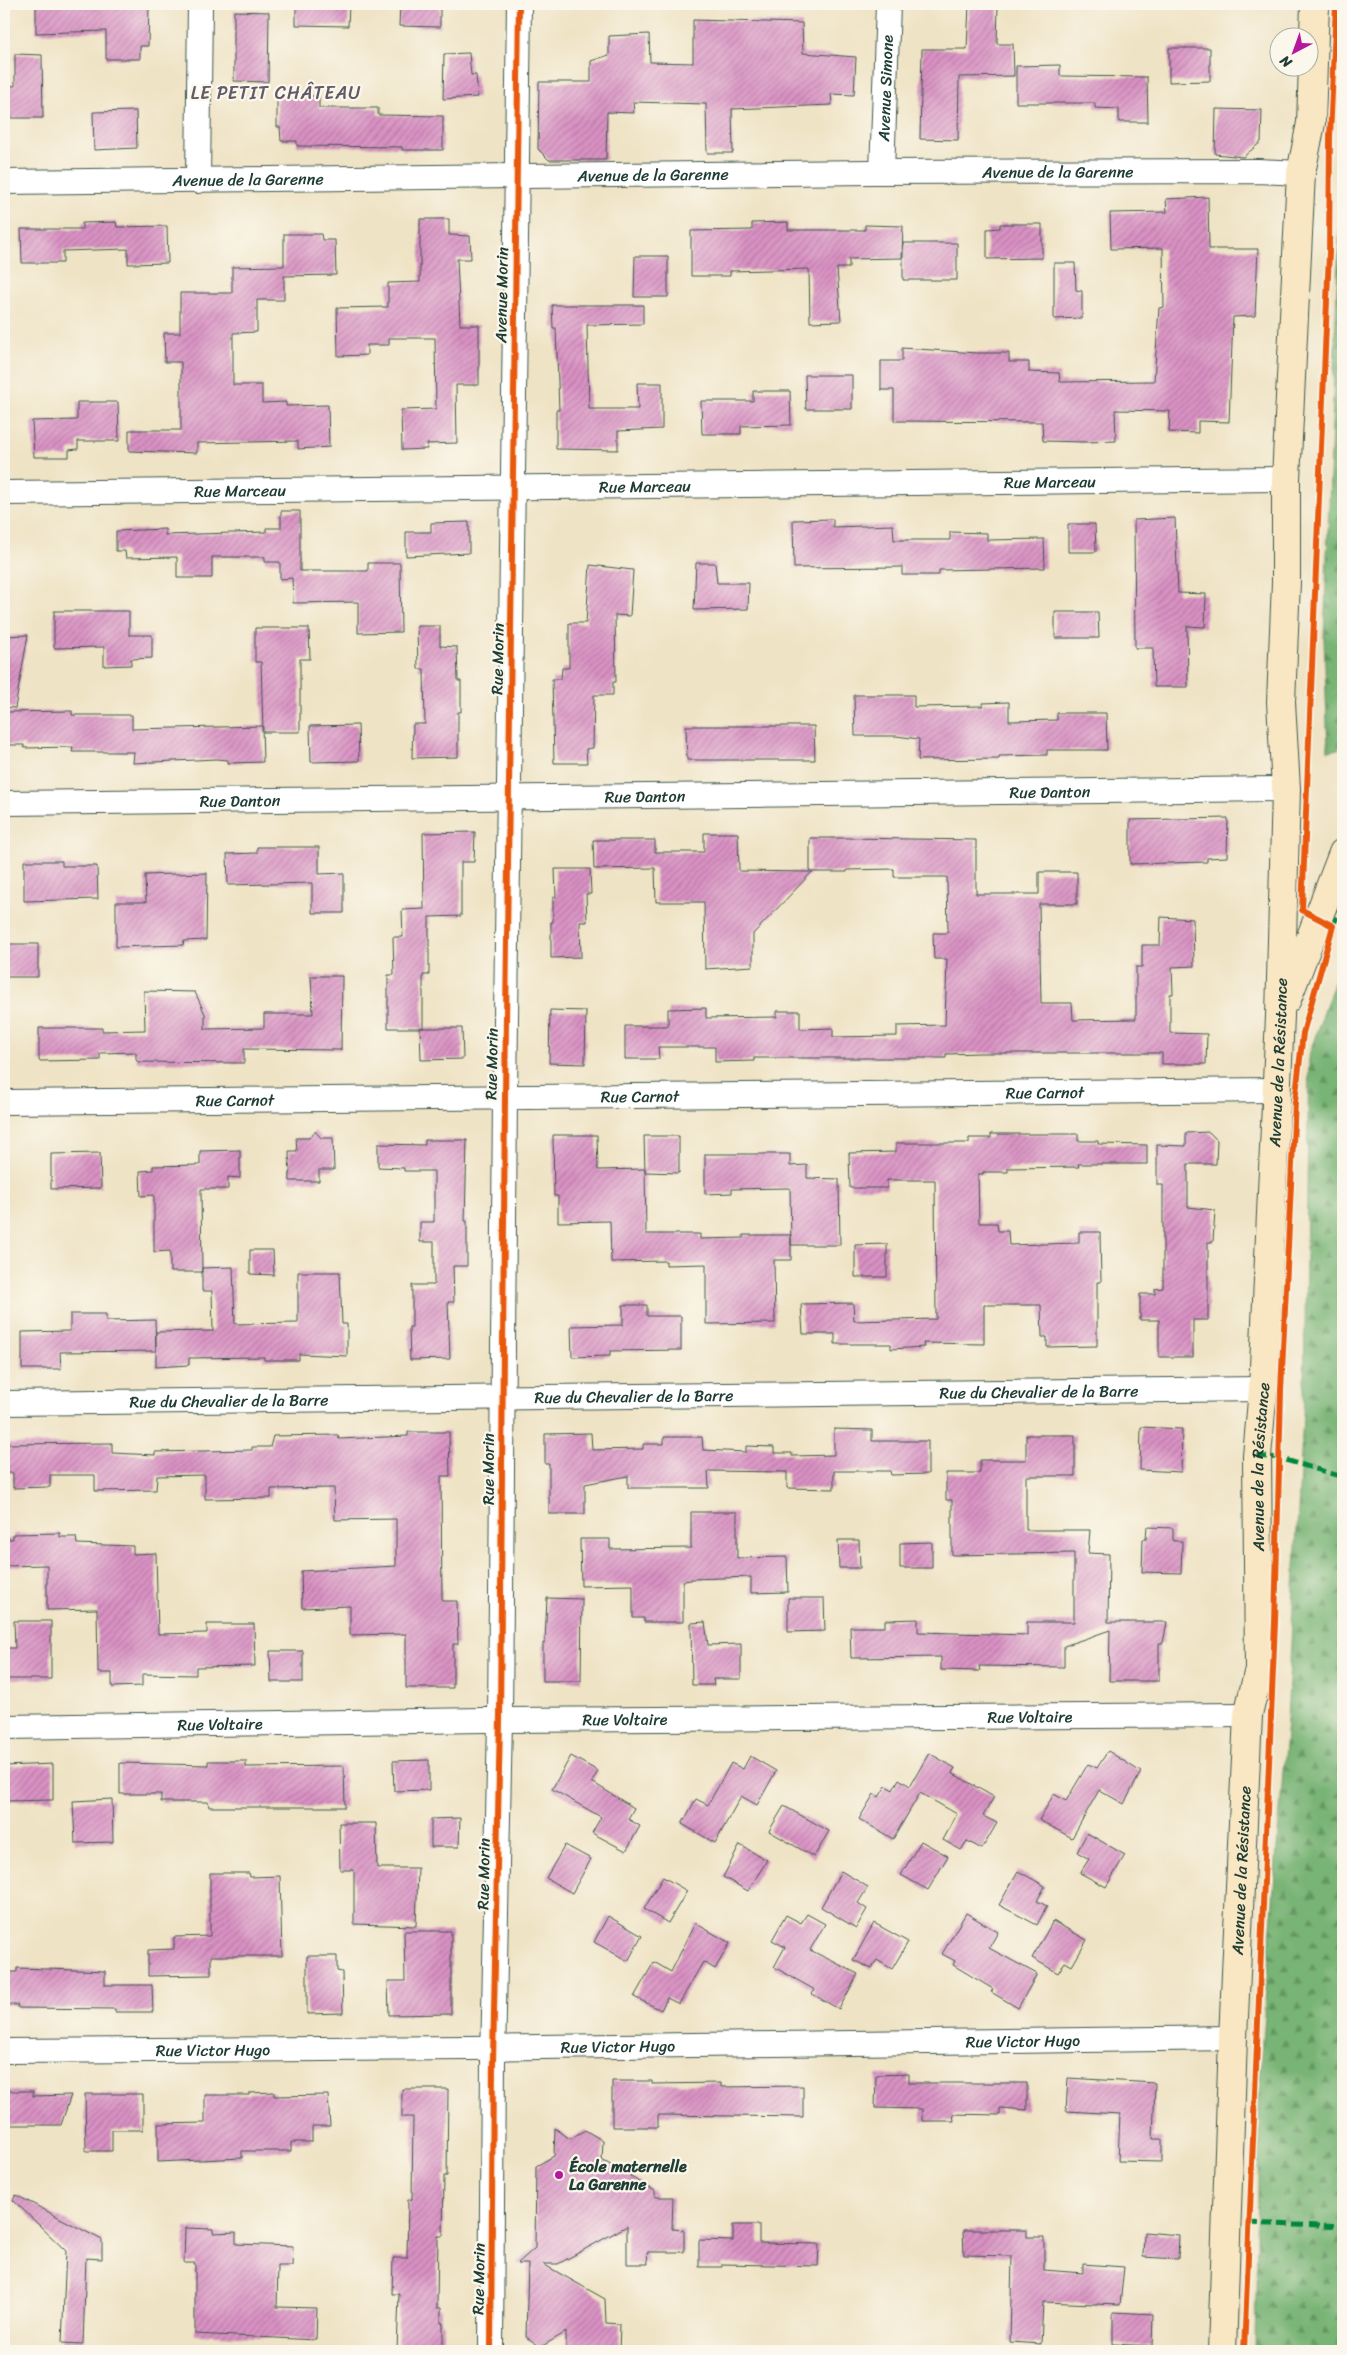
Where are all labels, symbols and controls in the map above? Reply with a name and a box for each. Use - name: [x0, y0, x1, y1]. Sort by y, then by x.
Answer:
- north arrow: [1270, 28, 1320, 78]
- street label: Avenue Simone: [869, 34, 902, 143]
- text: N: [1274, 49, 1298, 75]
- district label: LE PETIT CHÂTEAU: [191, 77, 361, 109]
- street label: Avenue de la Garenne: [981, 157, 1134, 187]
- street label: Avenue de la Garenne: [576, 160, 729, 190]
- street label: Avenue de la Garenne: [171, 164, 324, 195]
- street label: Avenue Morin: [486, 246, 517, 344]
- street label: Rue Marceau: [1004, 467, 1096, 497]
- street label: Rue Marceau: [599, 471, 691, 502]
- street label: Rue Marceau: [194, 476, 286, 506]
- street label: Rue Morin: [482, 622, 513, 695]
- street label: Rue Danton: [1009, 777, 1091, 807]
- street label: Rue Danton: [604, 782, 686, 811]
- street label: Rue Danton: [199, 786, 281, 816]
- street label: Avenue de la Résistance: [1260, 978, 1296, 1149]
- street label: Rue Morin: [476, 1027, 507, 1100]
- street label: Rue Carnot: [1006, 1078, 1085, 1108]
- street label: Rue Carnot: [601, 1082, 680, 1111]
- street label: Rue Carnot: [196, 1085, 275, 1115]
- street label: Rue du Chevalier de la Barre: [939, 1376, 1139, 1408]
- street label: Rue du Chevalier de la Barre: [534, 1381, 734, 1412]
- street label: Avenue de la Résistance: [1243, 1382, 1278, 1553]
- street label: Rue du Chevalier de la Barre: [129, 1385, 329, 1417]
- street label: Rue Morin: [474, 1433, 503, 1505]
- street label: Rue Voltaire: [987, 1702, 1073, 1732]
- street label: Rue Voltaire: [582, 1705, 668, 1734]
- street label: Rue Voltaire: [177, 1709, 263, 1739]
- street label: Avenue de la Résistance: [1223, 1785, 1260, 1957]
- street label: Rue Morin: [468, 1837, 499, 1910]
- street label: Rue Victor Hugo: [966, 2026, 1080, 2056]
- street label: Rue Victor Hugo: [561, 2031, 675, 2062]
- street label: Rue Victor Hugo: [156, 2035, 270, 2065]
- place label: École maternelle La Garenne: [569, 2152, 687, 2199]
- marker: École maternelle La Garenne: [553, 2169, 565, 2181]
- street label: Rue Morin: [463, 2242, 494, 2315]

